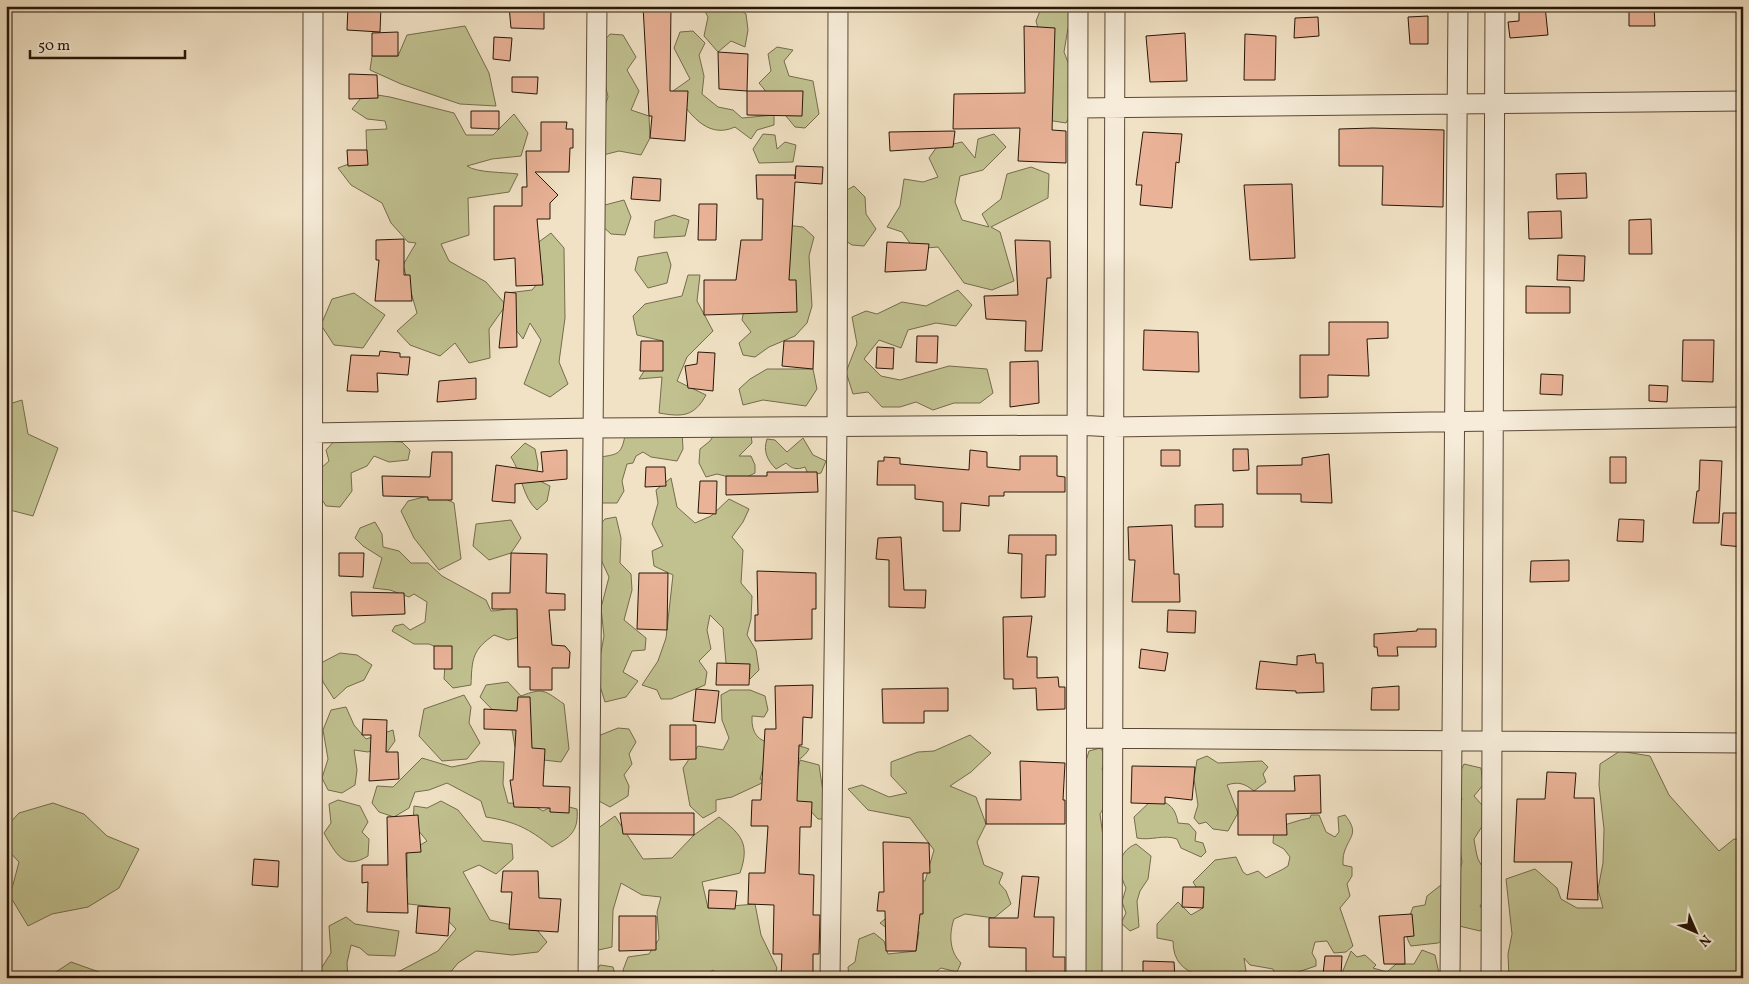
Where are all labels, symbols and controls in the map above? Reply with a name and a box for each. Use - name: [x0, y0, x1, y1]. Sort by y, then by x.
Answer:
- scale bar: [30, 28, 185, 60]
- text: 50 m: [38, 36, 70, 57]
- north arrow: [1672, 906, 1722, 956]
- text: N: [1694, 930, 1714, 950]

